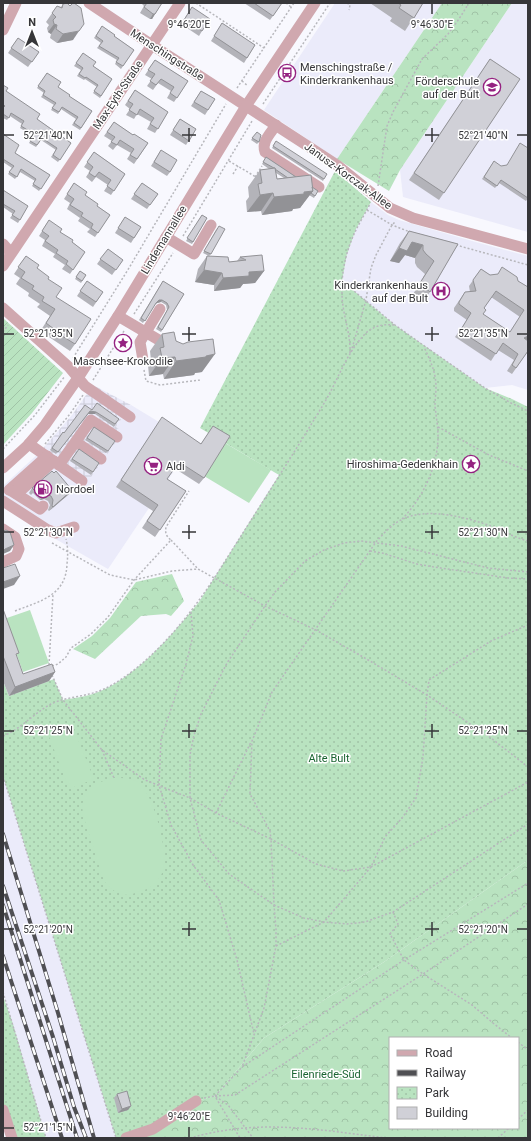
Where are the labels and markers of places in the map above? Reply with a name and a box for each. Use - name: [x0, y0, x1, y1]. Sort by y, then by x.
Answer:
- place label: Menschingstraße / Kinderkrankenhaus: [300, 61, 394, 87]
- bus stop icon: Menschingstraße / Kinderkrankenhaus: [277, 63, 297, 83]
- place label: Förderschule auf der Bult: [415, 75, 479, 101]
- school or university icon: Förderschule auf der Bult: [482, 77, 502, 97]
- place label: Kinderkrankenhaus auf der Bult: [334, 279, 428, 305]
- hospital icon: Kinderkrankenhaus auf der Bult: [431, 281, 451, 301]
- place icon: Maschsee-Krokodile: [113, 333, 133, 353]
- place label: Maschsee-Krokodile: [73, 355, 173, 368]
- place icon: Hiroshima-Gedenkhain: [461, 454, 481, 474]
- supermarket icon: Aldi: [143, 456, 163, 476]
- place label: Hiroshima-Gedenkhain: [347, 458, 458, 471]
- place label: Aldi: [166, 460, 185, 473]
- fuel station icon: Nordoel: [33, 479, 53, 499]
- place label: Nordoel: [56, 483, 95, 496]

